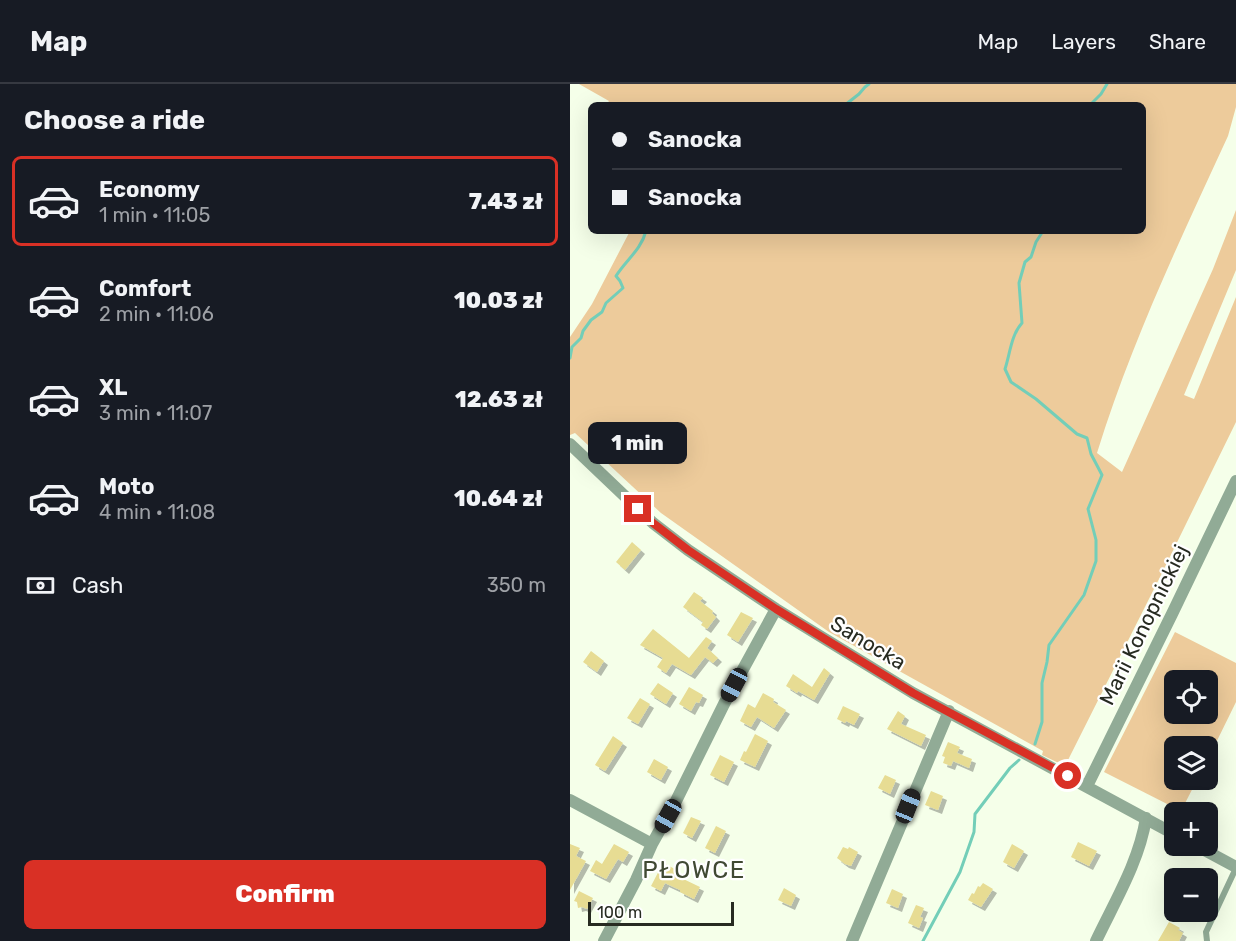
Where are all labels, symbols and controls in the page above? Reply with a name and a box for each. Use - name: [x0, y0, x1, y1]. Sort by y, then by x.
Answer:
- text: Map: [30, 25, 87, 58]
- text: Map: [977, 29, 1018, 54]
- text: Layers: [1051, 29, 1116, 54]
- text: Share: [1149, 29, 1206, 54]
- text: Choose a ride: [24, 104, 205, 136]
- text: Sanocka: [648, 126, 742, 153]
- icon: car: [27, 174, 81, 228]
- text: Economy: [99, 176, 200, 203]
- text: Sanocka: [648, 184, 742, 211]
- text: 7.43 zł: [469, 188, 543, 215]
- text: 1 min · 11:05: [99, 203, 210, 227]
- icon: car: [27, 273, 81, 327]
- text: Comfort: [99, 275, 191, 302]
- text: 10.03 zł: [454, 287, 543, 314]
- text: 2 min · 11:06: [99, 302, 214, 326]
- icon: car: [27, 372, 81, 426]
- text: XL: [99, 374, 127, 401]
- text: 12.63 zł: [455, 386, 543, 413]
- text: 3 min · 11:07: [99, 401, 212, 425]
- callout: 1 min: [589, 422, 688, 464]
- text: 1 min: [611, 431, 664, 455]
- icon: car: [27, 471, 81, 525]
- text: Moto: [99, 473, 154, 500]
- text: 10.64 zł: [454, 485, 543, 512]
- route end: [624, 495, 651, 522]
- text: 4 min · 11:08: [99, 500, 215, 524]
- street label: Marii Konopnickiej: [1094, 541, 1193, 709]
- icon: cash: [24, 569, 57, 602]
- text: Cash: [72, 572, 123, 599]
- text: 350 m: [487, 573, 546, 597]
- street label: Sanocka: [826, 610, 910, 675]
- car: [718, 665, 750, 705]
- map controls: [1164, 670, 1218, 922]
- button: locate: [1164, 670, 1218, 724]
- button: layers: [1164, 736, 1218, 790]
- route start: [1054, 762, 1081, 789]
- car: [893, 786, 923, 826]
- car: [651, 796, 685, 836]
- button: +: [1164, 802, 1218, 856]
- district label: PŁOWCE: [642, 856, 746, 884]
- button: Confirm: [24, 860, 546, 929]
- button: −: [1164, 868, 1218, 922]
- scale bar: [588, 899, 734, 926]
- text: 100 m: [597, 903, 642, 922]

